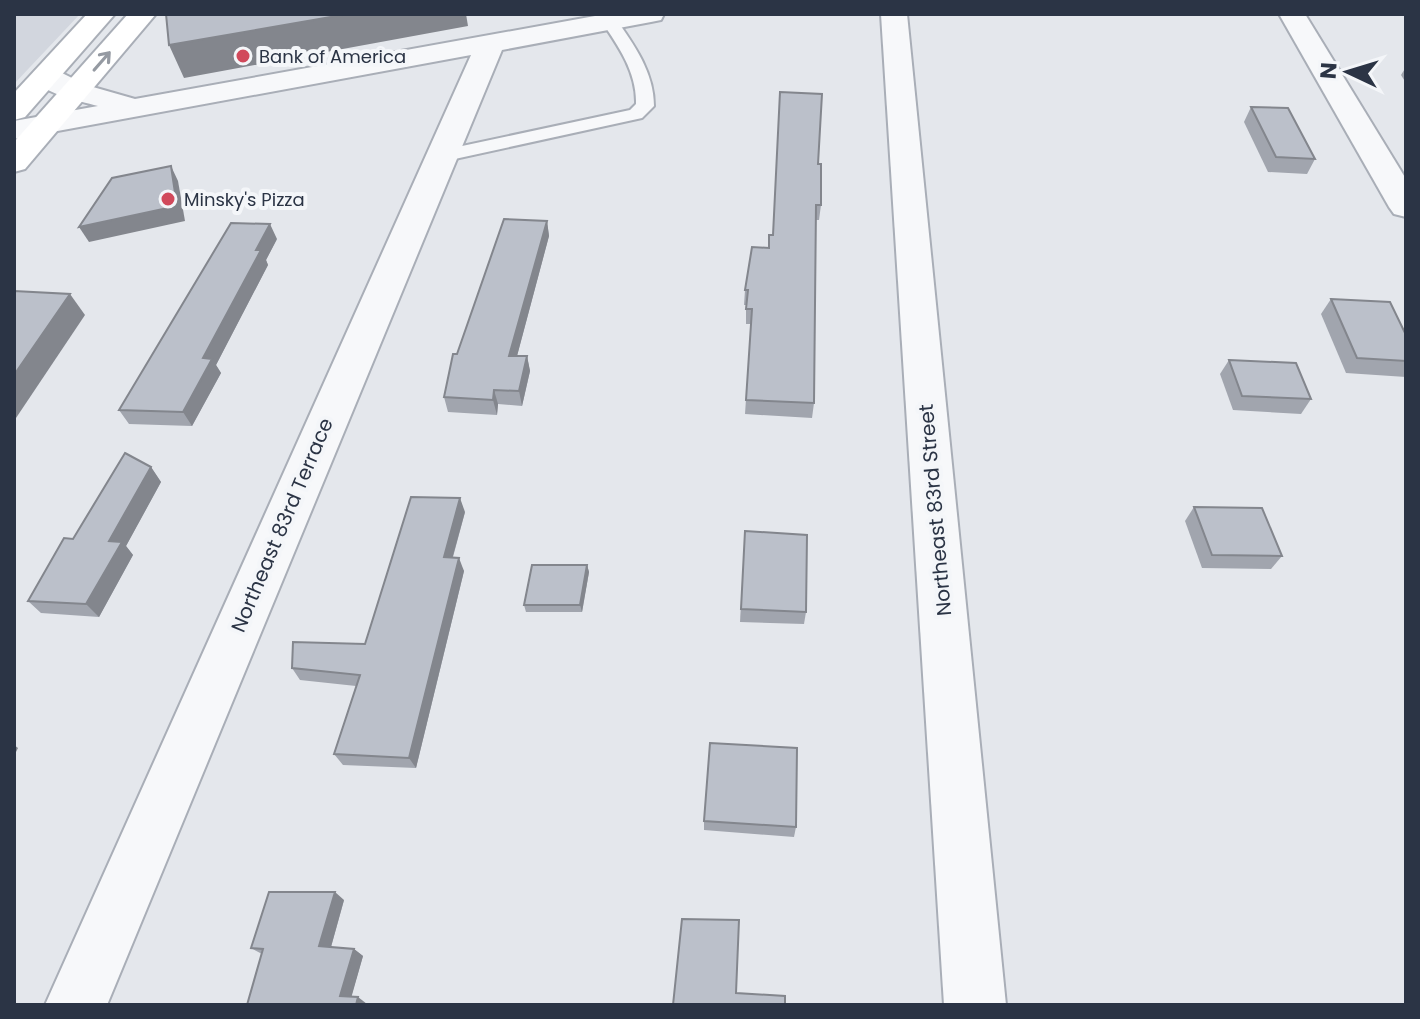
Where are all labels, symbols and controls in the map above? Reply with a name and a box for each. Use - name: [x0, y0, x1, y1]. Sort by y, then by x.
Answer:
- north arrow: [1308, 32, 1388, 112]
- place label: Bank of America: [259, 44, 406, 69]
- marker: Bank of America: [234, 47, 252, 65]
- one-way arrow: [93, 51, 111, 71]
- text: N: [1313, 61, 1345, 80]
- place label: Minsky's Pizza: [184, 187, 305, 212]
- marker: Minsky's Pizza: [159, 190, 177, 208]
- street label: Northeast 83rd Street: [912, 403, 958, 617]
- street label: Northeast 83rd Terrace: [224, 414, 340, 636]

